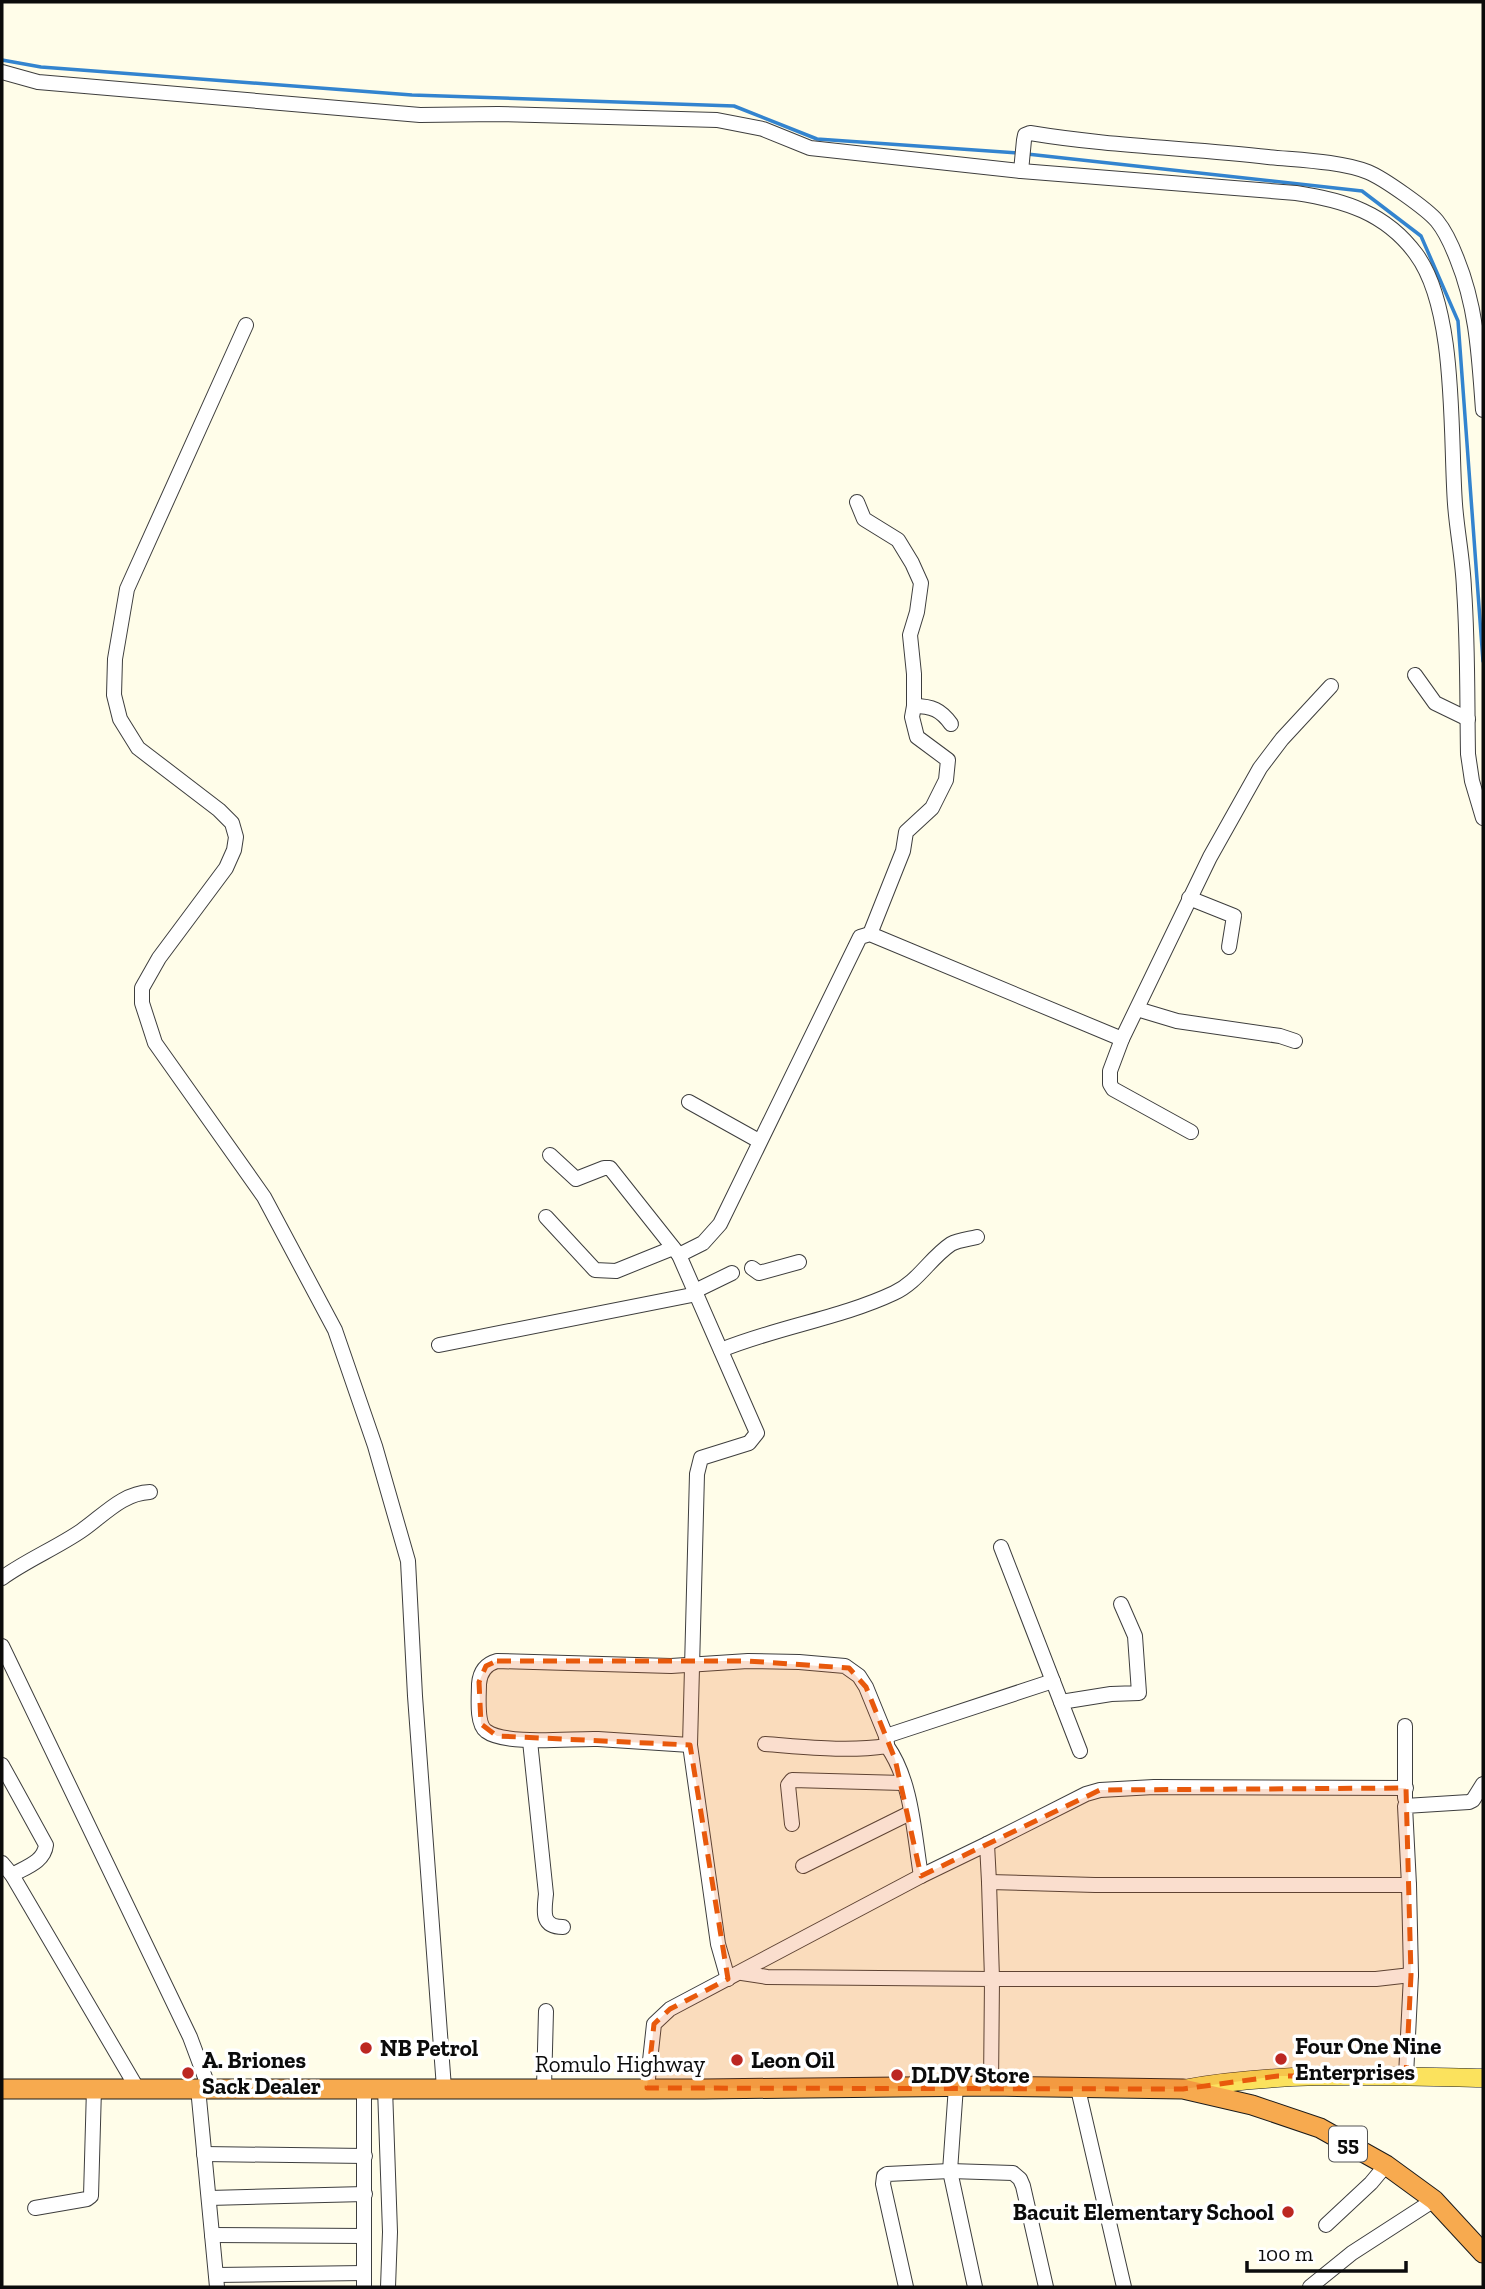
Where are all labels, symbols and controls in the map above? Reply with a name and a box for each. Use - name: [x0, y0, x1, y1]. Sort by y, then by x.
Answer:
- place label: Four One Nine Enterprises: [1295, 2032, 1441, 2086]
- place label: NB Petrol: [380, 2034, 479, 2062]
- marker: NB Petrol: [358, 2040, 374, 2056]
- place label: A. Briones Sack Dealer: [202, 2046, 321, 2100]
- place label: Leon Oil: [751, 2046, 835, 2074]
- street label: Romulo Highway: [535, 2050, 705, 2078]
- marker: Four One Nine Enterprises: [1273, 2051, 1289, 2067]
- marker: Leon Oil: [729, 2052, 745, 2068]
- place label: DLDV Store: [911, 2061, 1030, 2089]
- marker: A. Briones Sack Dealer: [180, 2065, 196, 2081]
- marker: DLDV Store: [889, 2067, 905, 2083]
- road number: 55: [1329, 2126, 1367, 2162]
- place label: Bacuit Elementary School: [1013, 2198, 1274, 2226]
- marker: Bacuit Elementary School: [1280, 2204, 1296, 2220]
- scale bar: [1247, 2230, 1406, 2274]
- text: 100 m: [1258, 2241, 1313, 2266]

